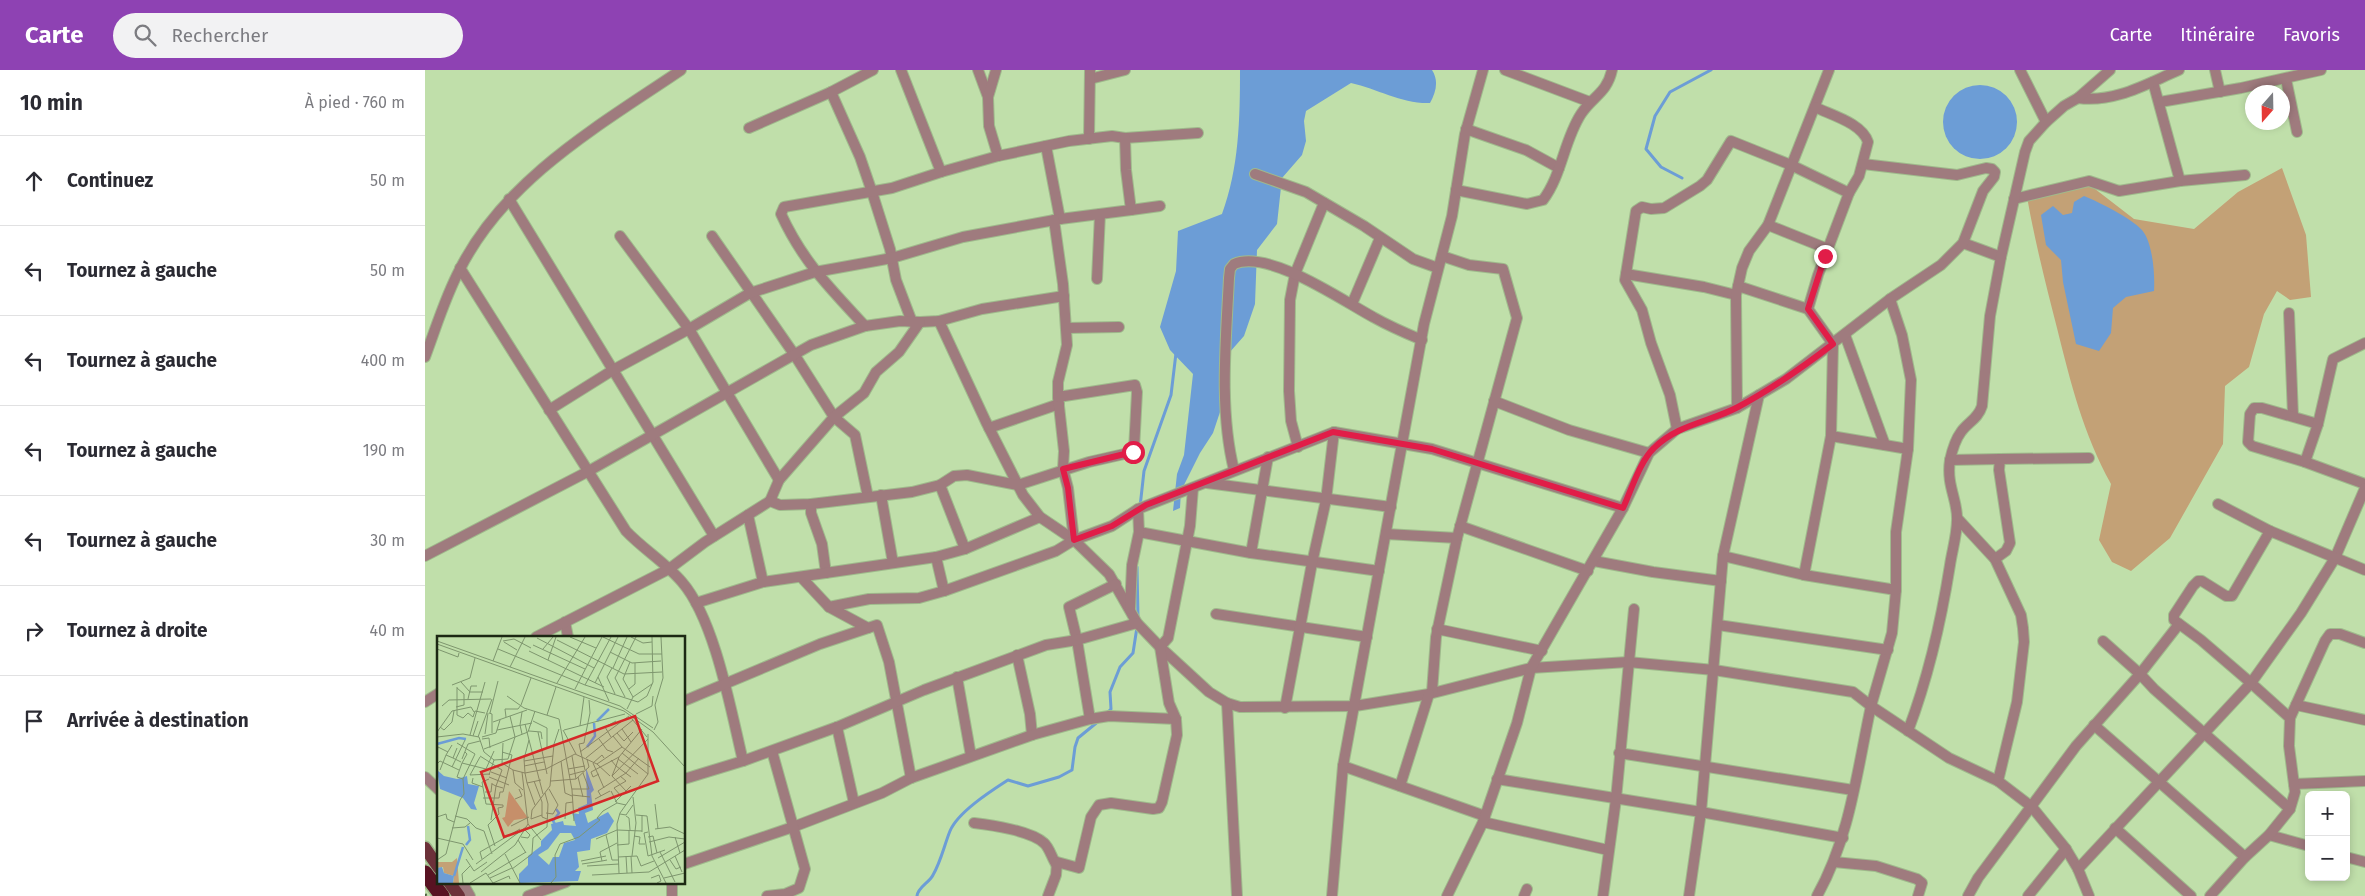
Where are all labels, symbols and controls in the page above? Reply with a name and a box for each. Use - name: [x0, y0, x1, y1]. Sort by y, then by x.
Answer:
- search box: [113, 13, 463, 58]
- text: Carte: [25, 21, 83, 49]
- icon: search: [131, 21, 159, 49]
- text: Rechercher: [171, 24, 268, 47]
- text: Carte: [2110, 24, 2152, 46]
- text: Itinéraire: [2180, 24, 2255, 46]
- text: Favoris: [2283, 24, 2340, 46]
- north arrow: [2245, 85, 2290, 130]
- text: 10 min: [20, 90, 83, 116]
- text: À pied · 760 m: [305, 93, 405, 112]
- icon: ahead: [20, 167, 48, 195]
- text: Continuez: [67, 169, 153, 192]
- text: 50 m: [370, 171, 405, 190]
- route end: [1814, 245, 1837, 268]
- icon: left: [20, 257, 48, 285]
- text: Tournez à gauche: [67, 259, 217, 282]
- text: 50 m: [370, 261, 405, 280]
- icon: left: [20, 347, 48, 375]
- text: Tournez à gauche: [67, 349, 217, 372]
- text: 400 m: [361, 351, 405, 370]
- icon: left: [20, 437, 48, 465]
- text: Tournez à gauche: [67, 439, 217, 462]
- text: 190 m: [363, 441, 405, 460]
- route start: [1122, 441, 1145, 464]
- icon: left: [20, 527, 48, 555]
- text: Tournez à gauche: [67, 529, 217, 552]
- text: 30 m: [370, 531, 405, 550]
- icon: right: [20, 617, 48, 645]
- text: Tournez à droite: [67, 619, 208, 642]
- text: 40 m: [370, 621, 405, 640]
- inset map: [437, 636, 685, 884]
- icon: arrive: [20, 707, 48, 735]
- text: Arrivée à destination: [67, 709, 249, 732]
- map controls: [2305, 791, 2350, 881]
- button: +: [2305, 791, 2350, 836]
- button: −: [2305, 836, 2350, 881]

